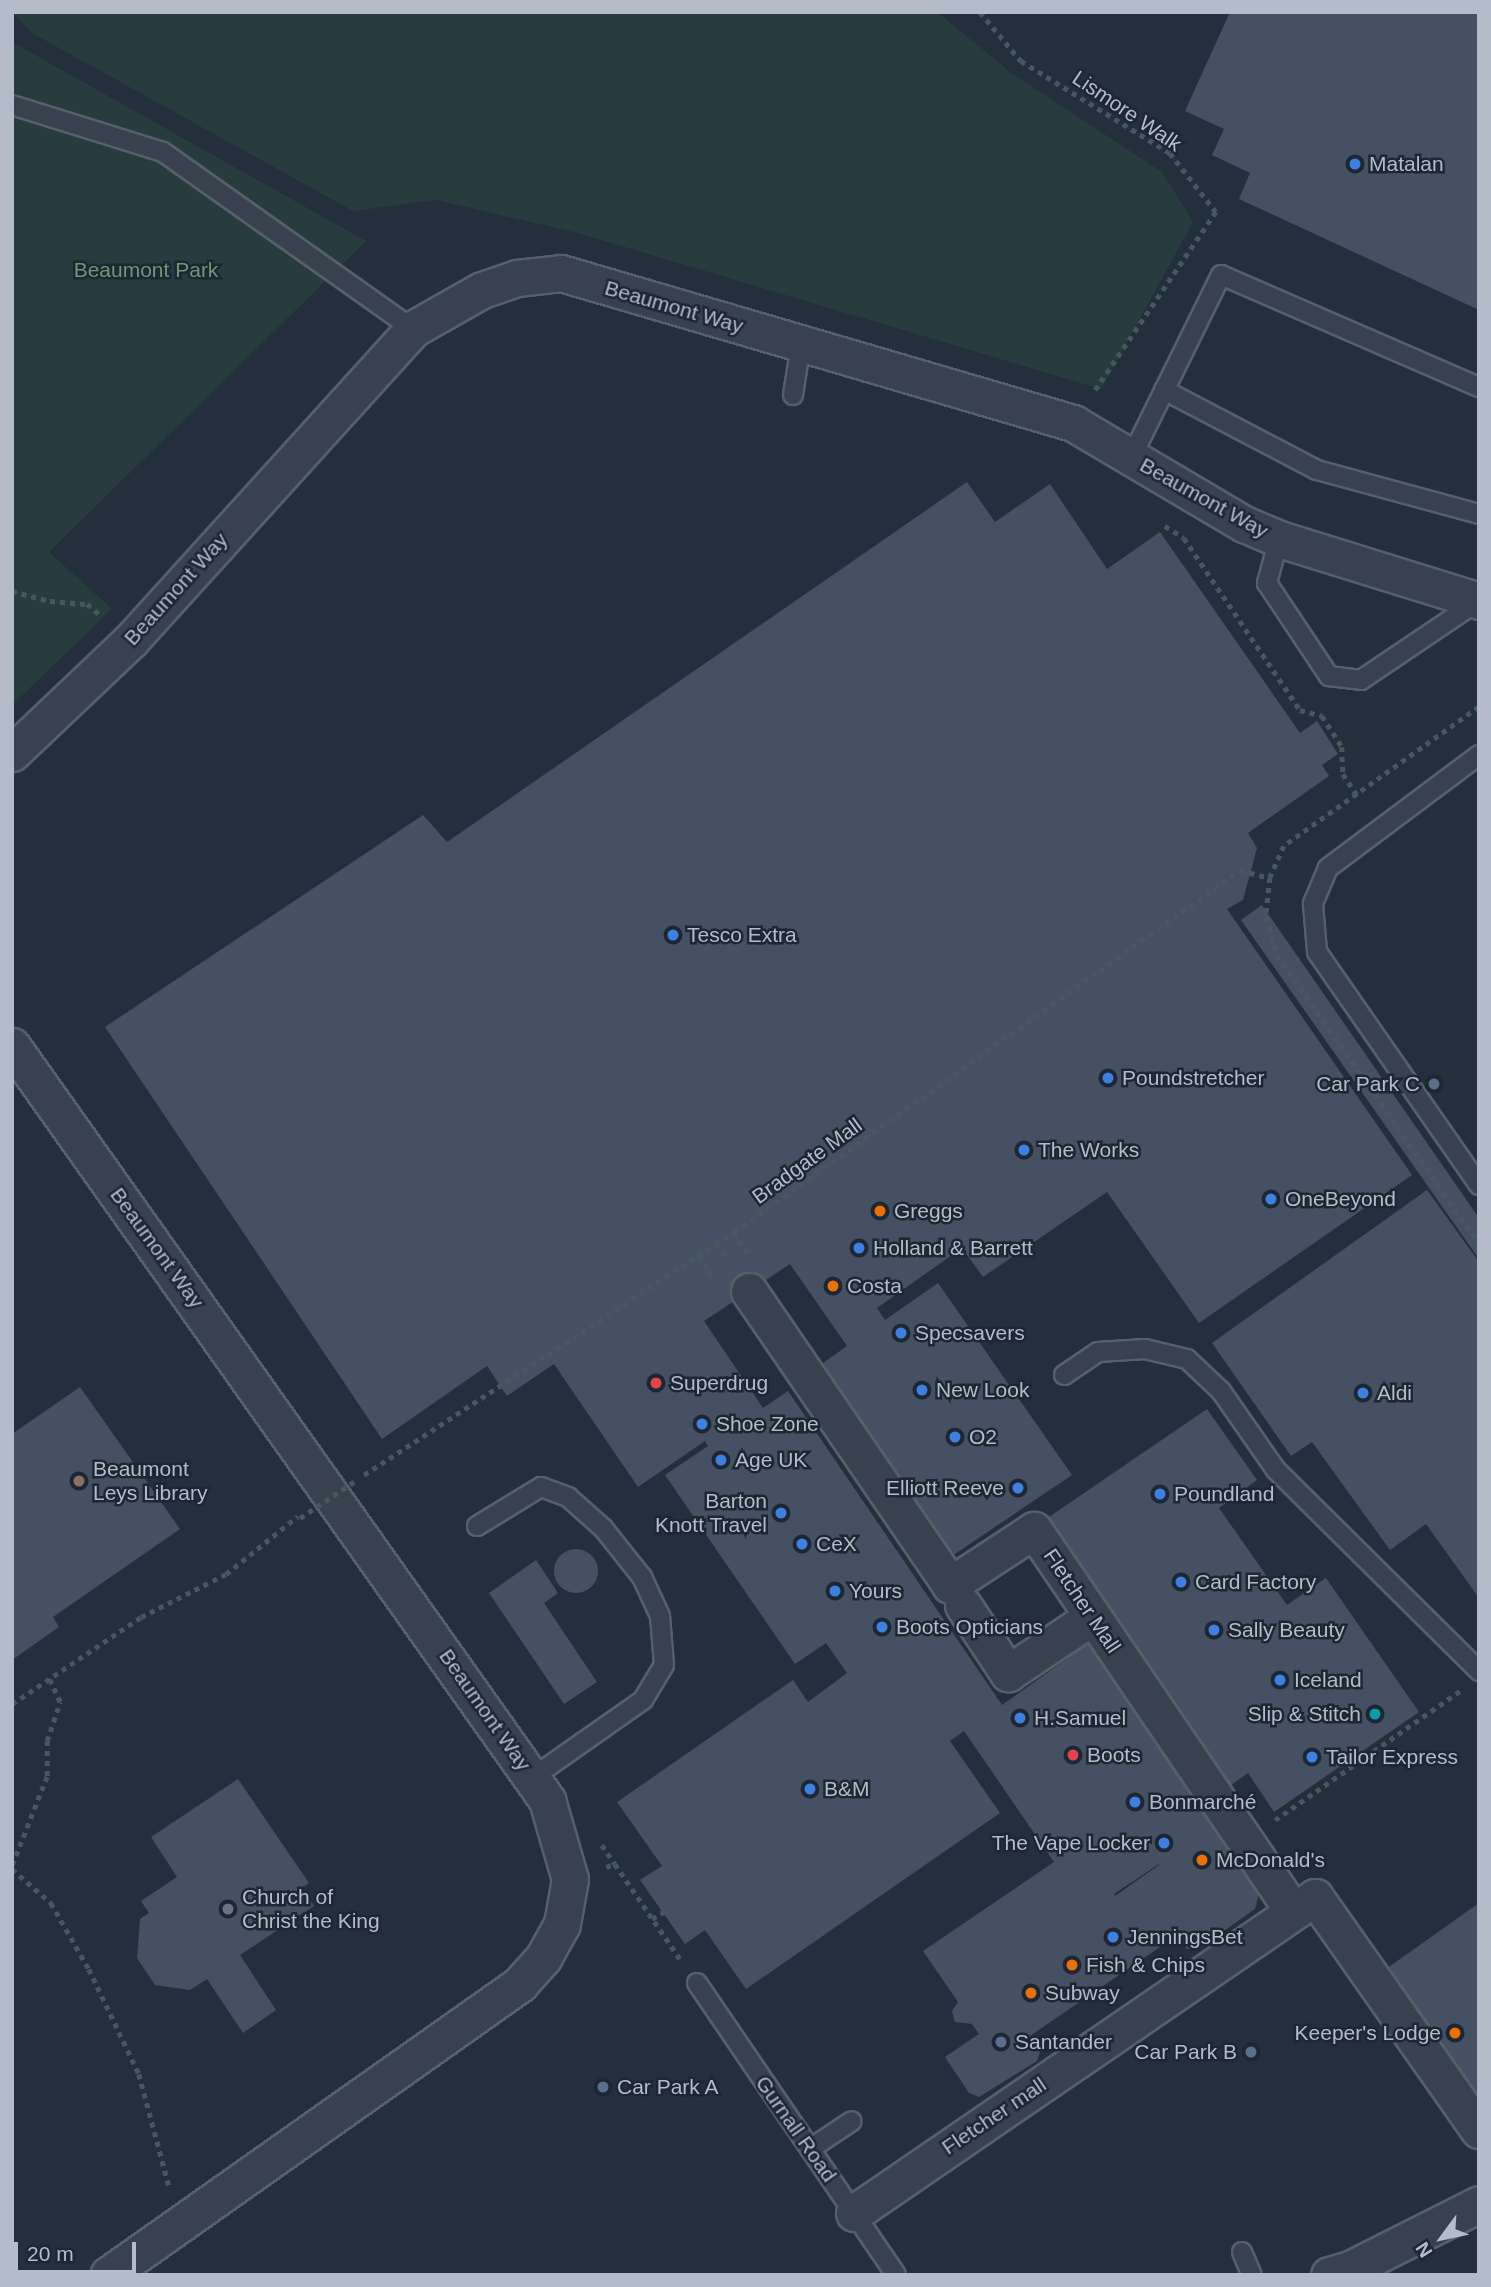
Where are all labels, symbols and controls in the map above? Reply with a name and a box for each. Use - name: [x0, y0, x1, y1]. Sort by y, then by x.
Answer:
- street label: Lismore Walk: [1068, 65, 1186, 157]
- place label: Matalan: [1369, 151, 1444, 177]
- marker: Matalan: [1347, 156, 1363, 172]
- park label: Beaumont Park: [74, 257, 218, 283]
- street label: Beaumont Way: [602, 275, 746, 339]
- street label: Beaumont Way: [1135, 452, 1273, 544]
- street label: Beaumont Way: [119, 528, 233, 650]
- place label: Tesco Extra: [687, 922, 797, 948]
- marker: Tesco Extra: [665, 927, 681, 943]
- place label: Poundstretcher: [1122, 1065, 1264, 1091]
- marker: Poundstretcher: [1100, 1070, 1116, 1086]
- place label: Car Park C: [1316, 1071, 1420, 1097]
- marker: Car Park C: [1426, 1076, 1442, 1092]
- street label: Bradgate Mall: [747, 1113, 867, 1209]
- place label: The Works: [1038, 1137, 1139, 1163]
- marker: The Works: [1016, 1142, 1032, 1158]
- street label: Beaumont Way: [105, 1183, 209, 1313]
- place label: OneBeyond: [1285, 1186, 1396, 1212]
- marker: OneBeyond: [1263, 1191, 1279, 1207]
- place label: Greggs: [894, 1198, 963, 1224]
- marker: Greggs: [872, 1203, 888, 1219]
- place label: Holland & Barrett: [873, 1235, 1033, 1261]
- marker: Holland & Barrett: [851, 1240, 867, 1256]
- place label: Costa: [847, 1273, 902, 1299]
- marker: Costa: [825, 1278, 841, 1294]
- place label: Specsavers: [915, 1320, 1025, 1346]
- marker: Specsavers: [893, 1325, 909, 1341]
- place label: Superdrug: [670, 1370, 768, 1396]
- marker: Superdrug: [648, 1375, 664, 1391]
- place label: New Look: [936, 1377, 1029, 1403]
- place label: Aldi: [1377, 1380, 1412, 1406]
- marker: New Look: [914, 1382, 930, 1398]
- marker: Aldi: [1355, 1385, 1371, 1401]
- place label: Shoe Zone: [716, 1411, 819, 1437]
- marker: Shoe Zone: [694, 1416, 710, 1432]
- place label: O2: [969, 1424, 997, 1450]
- marker: O2: [947, 1429, 963, 1445]
- place label: Age UK: [735, 1447, 807, 1473]
- marker: Age UK: [713, 1452, 729, 1468]
- place label: Beaumont Leys Library: [93, 1456, 207, 1506]
- marker: Beaumont Leys Library: [71, 1473, 87, 1489]
- place label: Elliott Reeve: [886, 1475, 1004, 1501]
- marker: Elliott Reeve: [1010, 1480, 1026, 1496]
- place label: Poundland: [1174, 1481, 1274, 1507]
- marker: Poundland: [1152, 1486, 1168, 1502]
- place label: Barton Knott Travel: [655, 1488, 767, 1538]
- marker: Barton Knott Travel: [773, 1505, 789, 1521]
- place label: CeX: [816, 1531, 857, 1557]
- marker: CeX: [794, 1536, 810, 1552]
- street label: Fletcher Mall: [1038, 1544, 1126, 1658]
- place label: Card Factory: [1195, 1569, 1316, 1595]
- marker: Card Factory: [1173, 1574, 1189, 1590]
- place label: Yours: [849, 1578, 902, 1604]
- marker: Yours: [827, 1583, 843, 1599]
- place label: Boots Opticians: [896, 1614, 1043, 1640]
- place label: Sally Beauty: [1228, 1617, 1345, 1643]
- marker: Boots Opticians: [874, 1619, 890, 1635]
- marker: Sally Beauty: [1206, 1622, 1222, 1638]
- street label: Beaumont Way: [434, 1644, 536, 1776]
- place label: Iceland: [1294, 1667, 1362, 1693]
- marker: Iceland: [1272, 1672, 1288, 1688]
- place label: Slip & Stitch: [1248, 1701, 1361, 1727]
- place label: H.Samuel: [1034, 1705, 1126, 1731]
- marker: Slip & Stitch: [1367, 1706, 1383, 1722]
- marker: H.Samuel: [1012, 1710, 1028, 1726]
- place label: Boots: [1087, 1742, 1141, 1768]
- place label: Tailor Express: [1326, 1744, 1458, 1770]
- marker: Boots: [1065, 1747, 1081, 1763]
- marker: Tailor Express: [1304, 1749, 1320, 1765]
- place label: B&M: [824, 1776, 870, 1802]
- marker: B&M: [802, 1781, 818, 1797]
- place label: Bonmarché: [1149, 1789, 1256, 1815]
- marker: Bonmarché: [1127, 1794, 1143, 1810]
- place label: The Vape Locker: [992, 1830, 1150, 1856]
- marker: The Vape Locker: [1156, 1835, 1172, 1851]
- place label: McDonald's: [1216, 1847, 1325, 1873]
- marker: McDonald's: [1194, 1852, 1210, 1868]
- place label: Church of Christ the King: [242, 1884, 380, 1934]
- marker: Church of Christ the King: [220, 1901, 236, 1917]
- place label: JenningsBet: [1127, 1924, 1243, 1950]
- marker: JenningsBet: [1105, 1929, 1121, 1945]
- place label: Fish & Chips: [1086, 1952, 1205, 1978]
- marker: Fish & Chips: [1064, 1957, 1080, 1973]
- place label: Subway: [1045, 1980, 1120, 2006]
- marker: Subway: [1023, 1985, 1039, 2001]
- place label: Keeper's Lodge: [1295, 2020, 1441, 2046]
- marker: Keeper's Lodge: [1447, 2025, 1463, 2041]
- place label: Santander: [1015, 2029, 1112, 2055]
- marker: Santander: [993, 2034, 1009, 2050]
- place label: Car Park B: [1134, 2039, 1237, 2065]
- marker: Car Park B: [1243, 2044, 1259, 2060]
- street label: Gurnall Road: [750, 2071, 842, 2187]
- street label: Fletcher mall: [937, 2072, 1051, 2160]
- place label: Car Park A: [617, 2074, 720, 2100]
- marker: Car Park A: [595, 2079, 611, 2095]
- north arrow: [1407, 2203, 1477, 2273]
- scale bar: [18, 2228, 140, 2272]
- text: N: [1411, 2238, 1437, 2261]
- text: 20 m: [27, 2242, 74, 2265]

